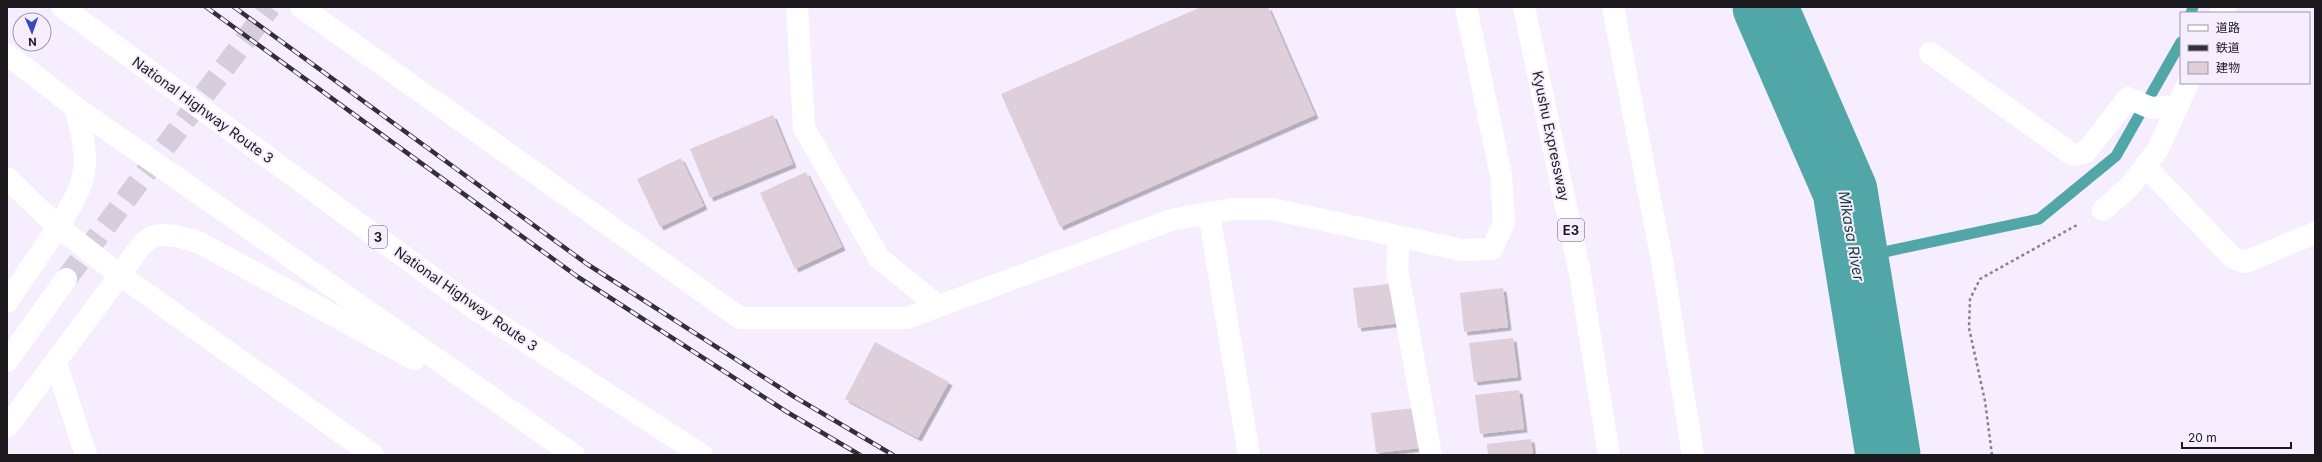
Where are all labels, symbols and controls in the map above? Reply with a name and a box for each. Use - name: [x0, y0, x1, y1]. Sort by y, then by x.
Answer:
- north arrow: [12, 12, 52, 52]
- legend: [2180, 12, 2310, 84]
- text: 道路: [2216, 20, 2240, 35]
- text: N: [28, 35, 37, 49]
- text: 鉄道: [2216, 40, 2240, 55]
- street label: National Highway Route 3: [129, 53, 277, 167]
- text: 建物: [2216, 60, 2240, 75]
- street label: Kyushu Expressway: [1529, 69, 1574, 203]
- water label: Mikasa River: [1834, 189, 1869, 283]
- road number: E3: [1558, 219, 1584, 241]
- road number: 3: [369, 226, 387, 248]
- street label: National Highway Route 3: [392, 243, 541, 354]
- scale bar: [2182, 424, 2291, 450]
- text: 20 m: [2188, 430, 2217, 445]

